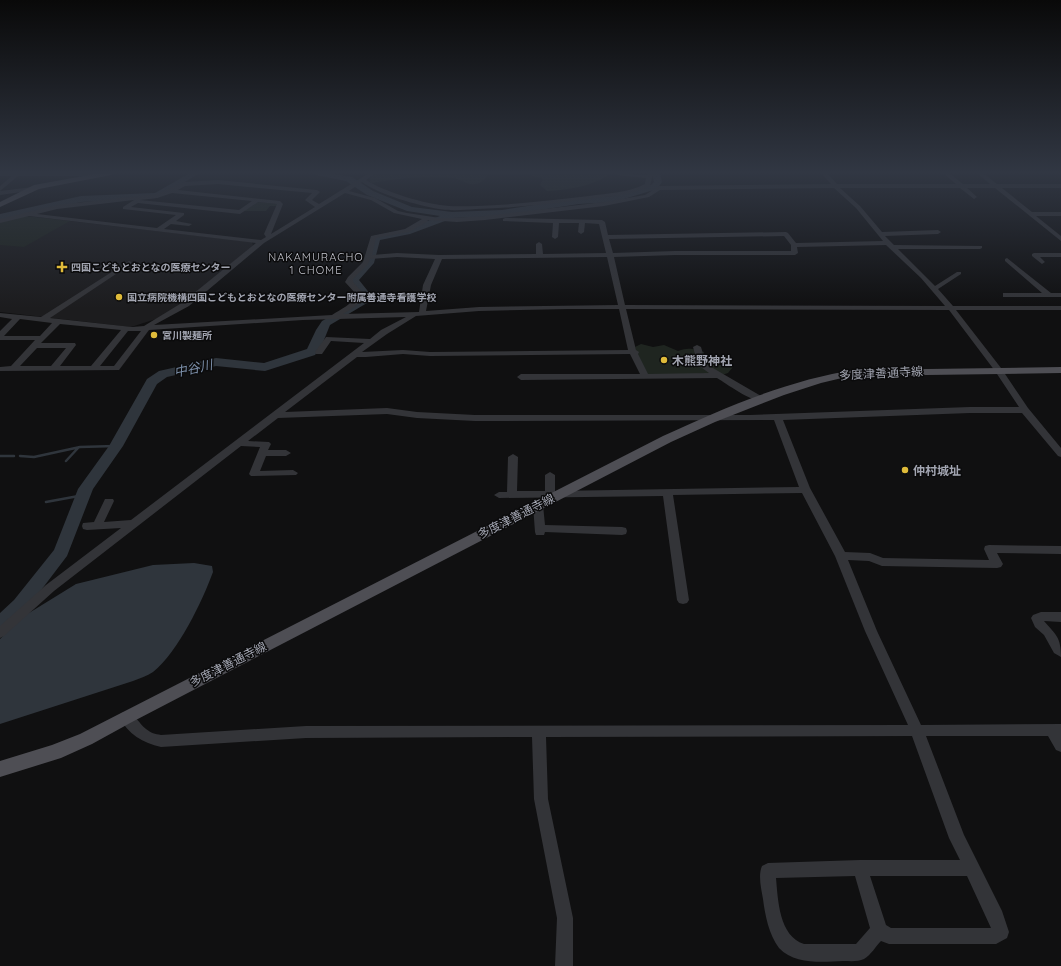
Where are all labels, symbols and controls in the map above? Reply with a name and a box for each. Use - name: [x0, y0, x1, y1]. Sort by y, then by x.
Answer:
- district label: NAKAMURACHO 1 CHOME: [268, 250, 364, 277]
- marker: 四国こどもとおとなの医療センター: [56, 261, 68, 273]
- place label: 四国こどもとおとなの医療センター: [71, 261, 231, 274]
- place label: 国立病院機構四国こどもとおとなの医療センター附属善通寺看護学校: [127, 291, 437, 304]
- marker: 国立病院機構四国こどもとおとなの医療センター附属善通寺看護学校: [114, 292, 124, 302]
- place label: 宮川製麺所: [162, 329, 212, 342]
- marker: 宮川製麺所: [149, 330, 159, 340]
- place label: 木熊野神社: [672, 353, 732, 368]
- marker: 木熊野神社: [659, 355, 669, 365]
- water label: 中谷川: [172, 356, 216, 380]
- street label: 多度津善通寺線: [839, 363, 923, 383]
- place label: 仲村城址: [913, 463, 961, 478]
- marker: 仲村城址: [900, 465, 910, 475]
- street label: 多度津善通寺線: [475, 490, 557, 542]
- street label: 多度津善通寺線: [187, 638, 269, 690]

